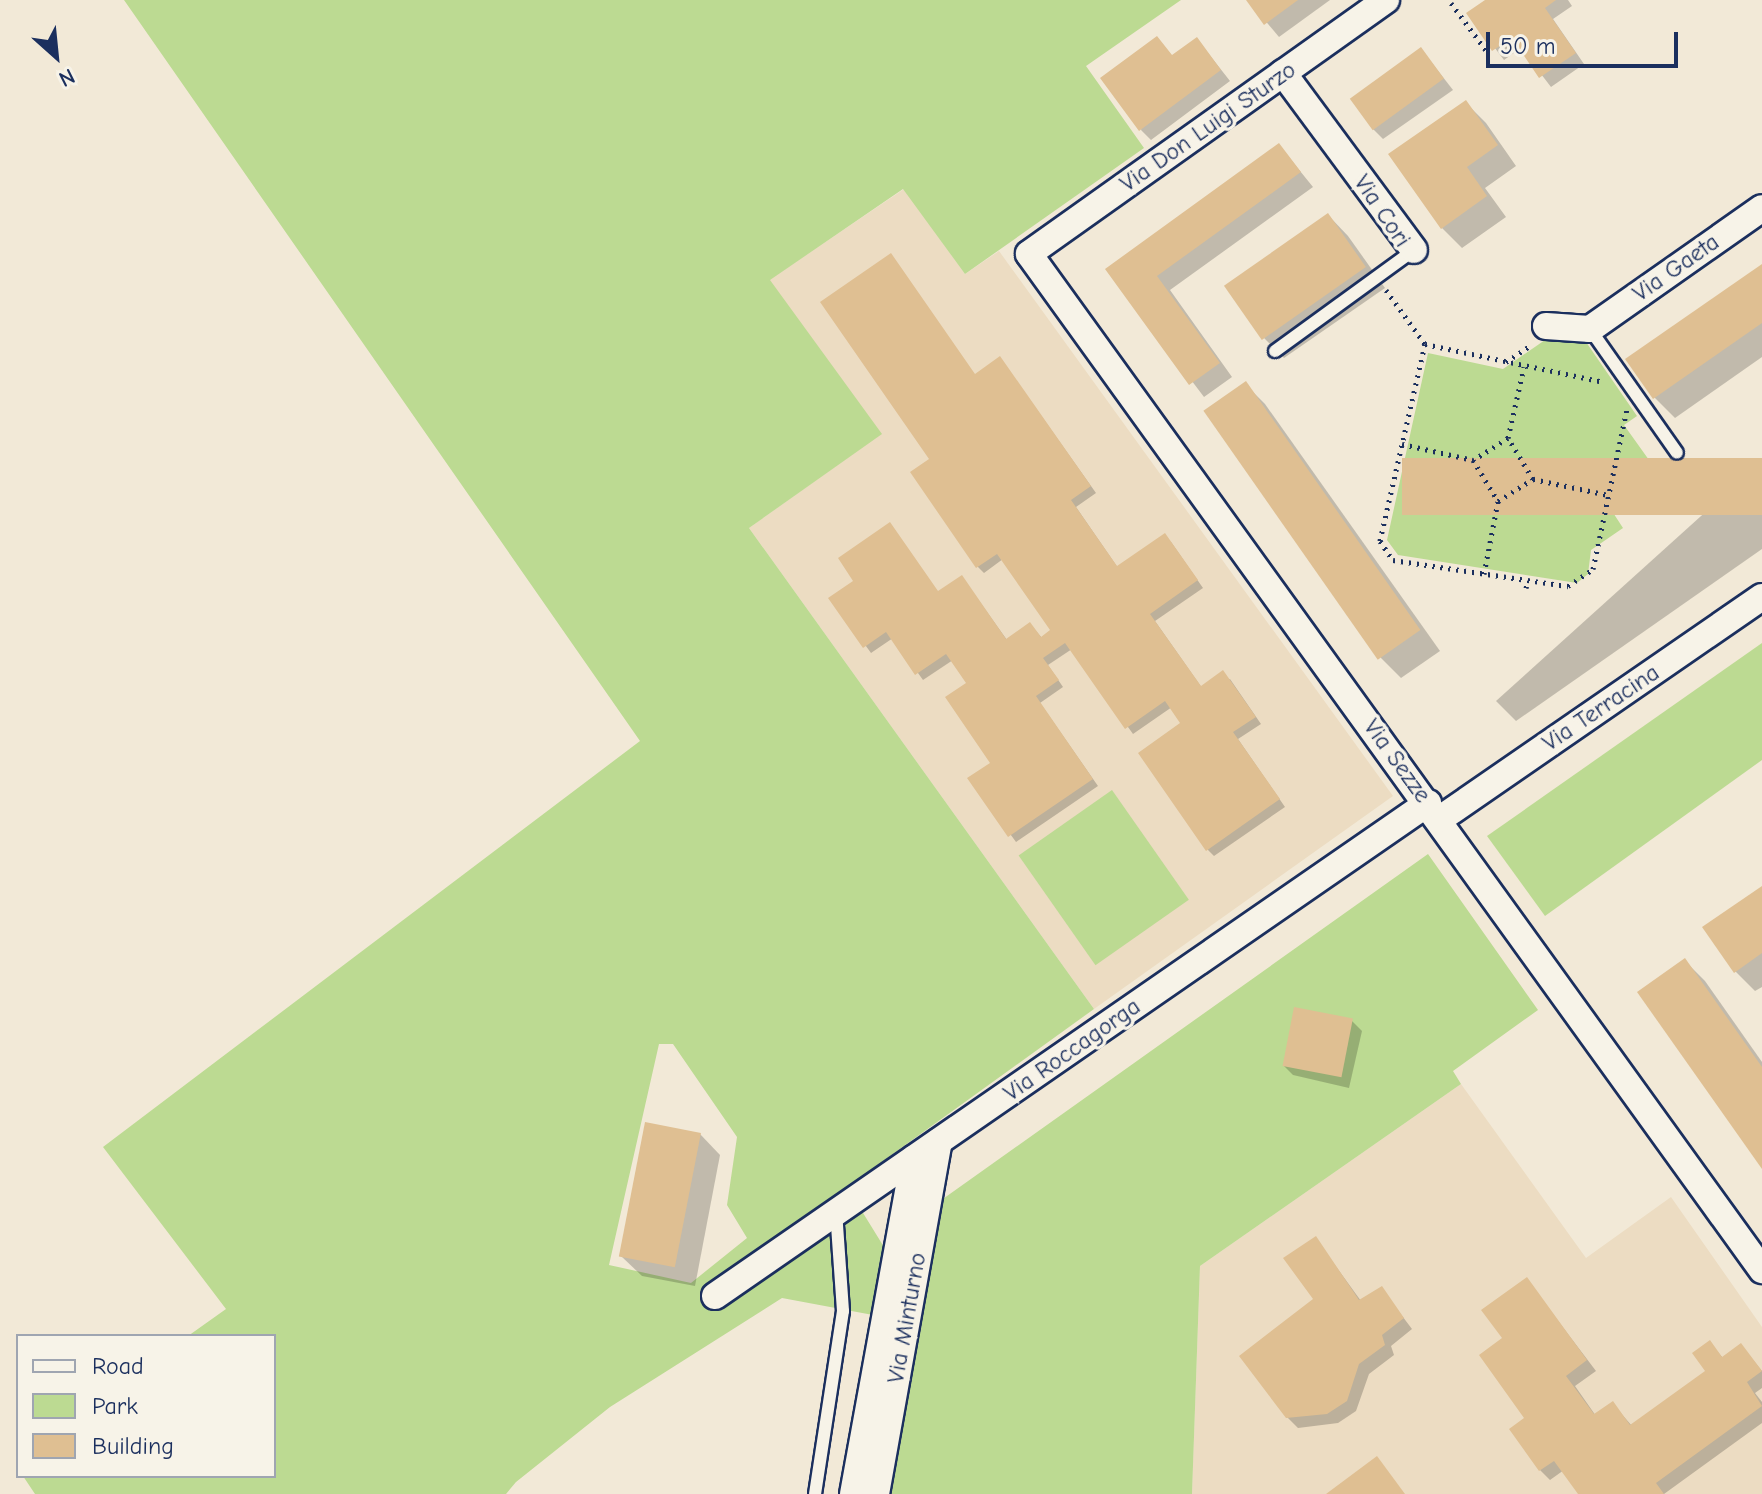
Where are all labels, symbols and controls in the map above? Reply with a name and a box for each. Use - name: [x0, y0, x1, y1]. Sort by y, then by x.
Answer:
- north arrow: [16, 16, 96, 96]
- scale bar: [1490, 16, 1682, 66]
- text: 50 m: [1500, 32, 1556, 60]
- street label: Via Don Luigi Sturzo: [1115, 56, 1301, 198]
- text: N: [55, 63, 79, 92]
- street label: Via Cori: [1347, 169, 1417, 253]
- street label: Via Gaeta: [1627, 228, 1725, 308]
- street label: Via Terracina: [1537, 658, 1665, 758]
- street label: Via Sezze: [1357, 714, 1437, 808]
- street label: Via Roccagorga: [998, 992, 1146, 1108]
- street label: Via Minturno: [881, 1250, 933, 1386]
- legend: [16, 1334, 276, 1478]
- text: Road: [92, 1352, 144, 1380]
- text: Park: [92, 1392, 138, 1420]
- text: Building: [92, 1432, 174, 1460]

